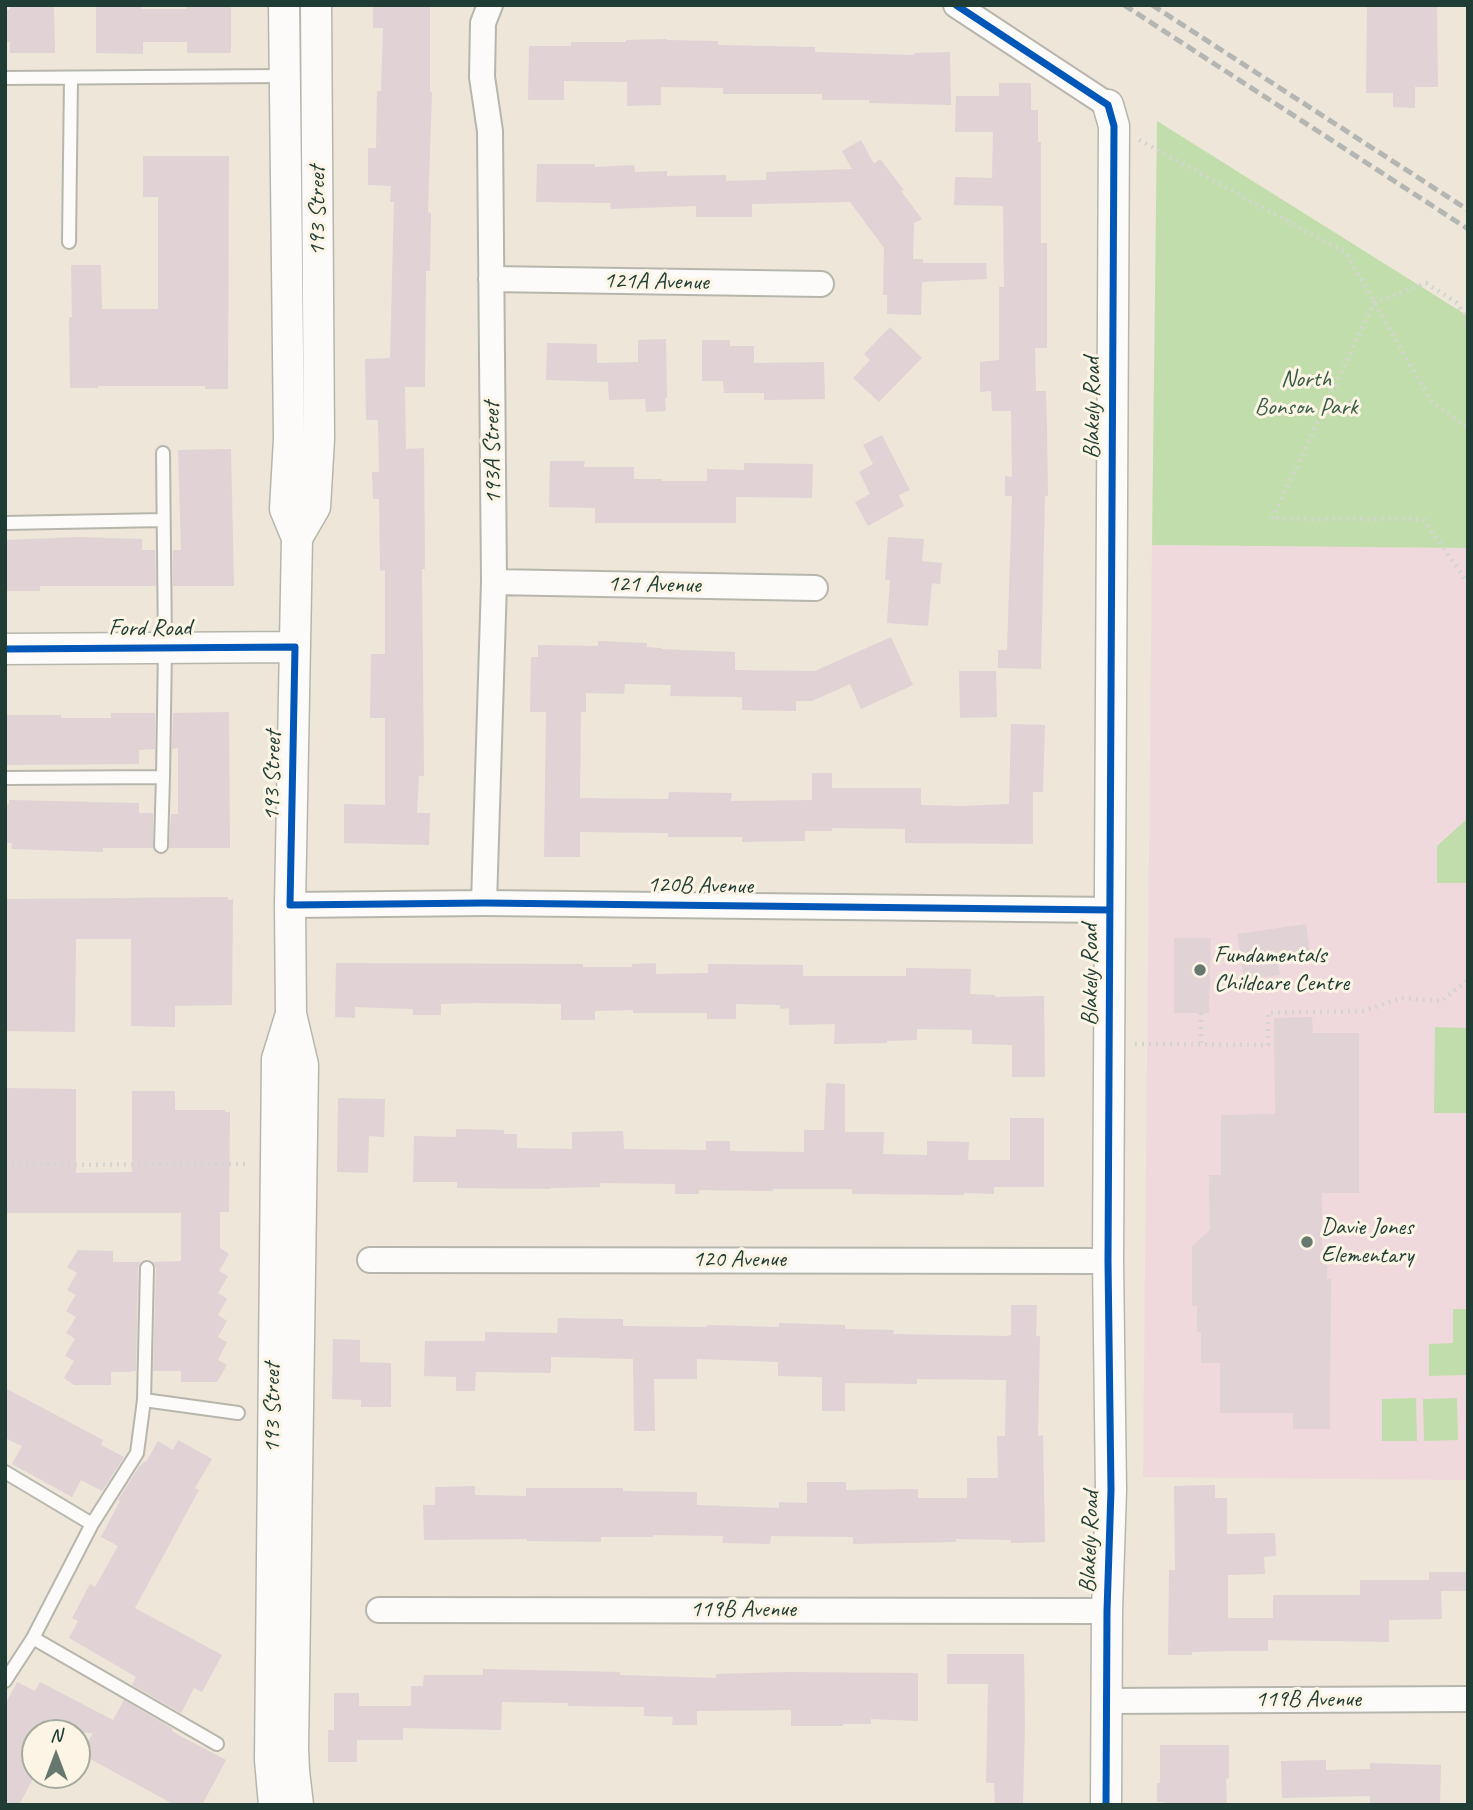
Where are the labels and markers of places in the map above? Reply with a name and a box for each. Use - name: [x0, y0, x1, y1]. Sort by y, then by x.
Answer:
- place label: Fundamentals Childcare Centre: [1214, 942, 1349, 998]
- marker: Fundamentals Childcare Centre: [1192, 962, 1208, 978]
- place label: Davie Jones Elementary: [1321, 1214, 1413, 1270]
- marker: Davie Jones Elementary: [1299, 1234, 1315, 1250]

